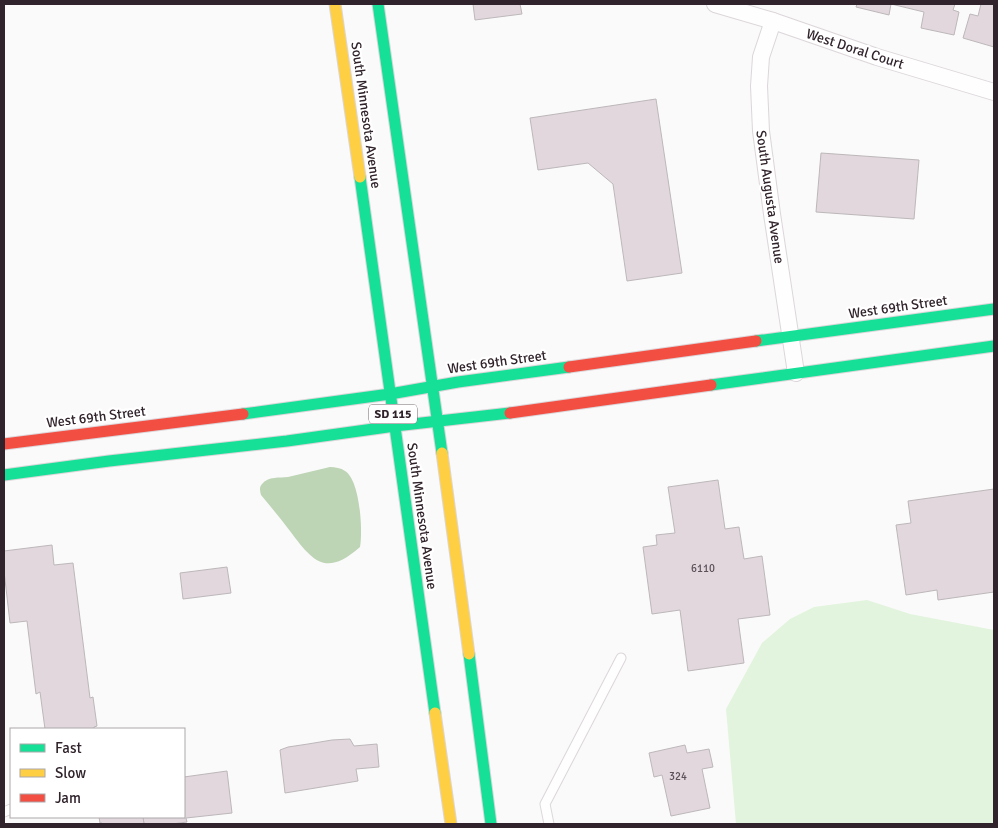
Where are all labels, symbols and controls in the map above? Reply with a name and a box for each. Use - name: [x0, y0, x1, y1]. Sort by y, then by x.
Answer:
- street label: West Doral Court: [804, 25, 906, 73]
- street label: South Minnesota Avenue: [347, 41, 385, 189]
- street label: South Augusta Avenue: [752, 129, 788, 265]
- street label: West 69th Street: [847, 292, 949, 322]
- street label: West 69th Street: [446, 347, 548, 377]
- street label: West 69th Street: [45, 402, 147, 432]
- road number: SD 115: [369, 404, 417, 424]
- street label: South Minnesota Avenue: [403, 442, 441, 590]
- house number: 6110: [691, 562, 715, 575]
- legend: [10, 728, 185, 818]
- text: Fast: [55, 739, 82, 757]
- text: Slow: [55, 764, 86, 782]
- house number: 324: [669, 770, 687, 783]
- text: Jam: [55, 789, 81, 807]

